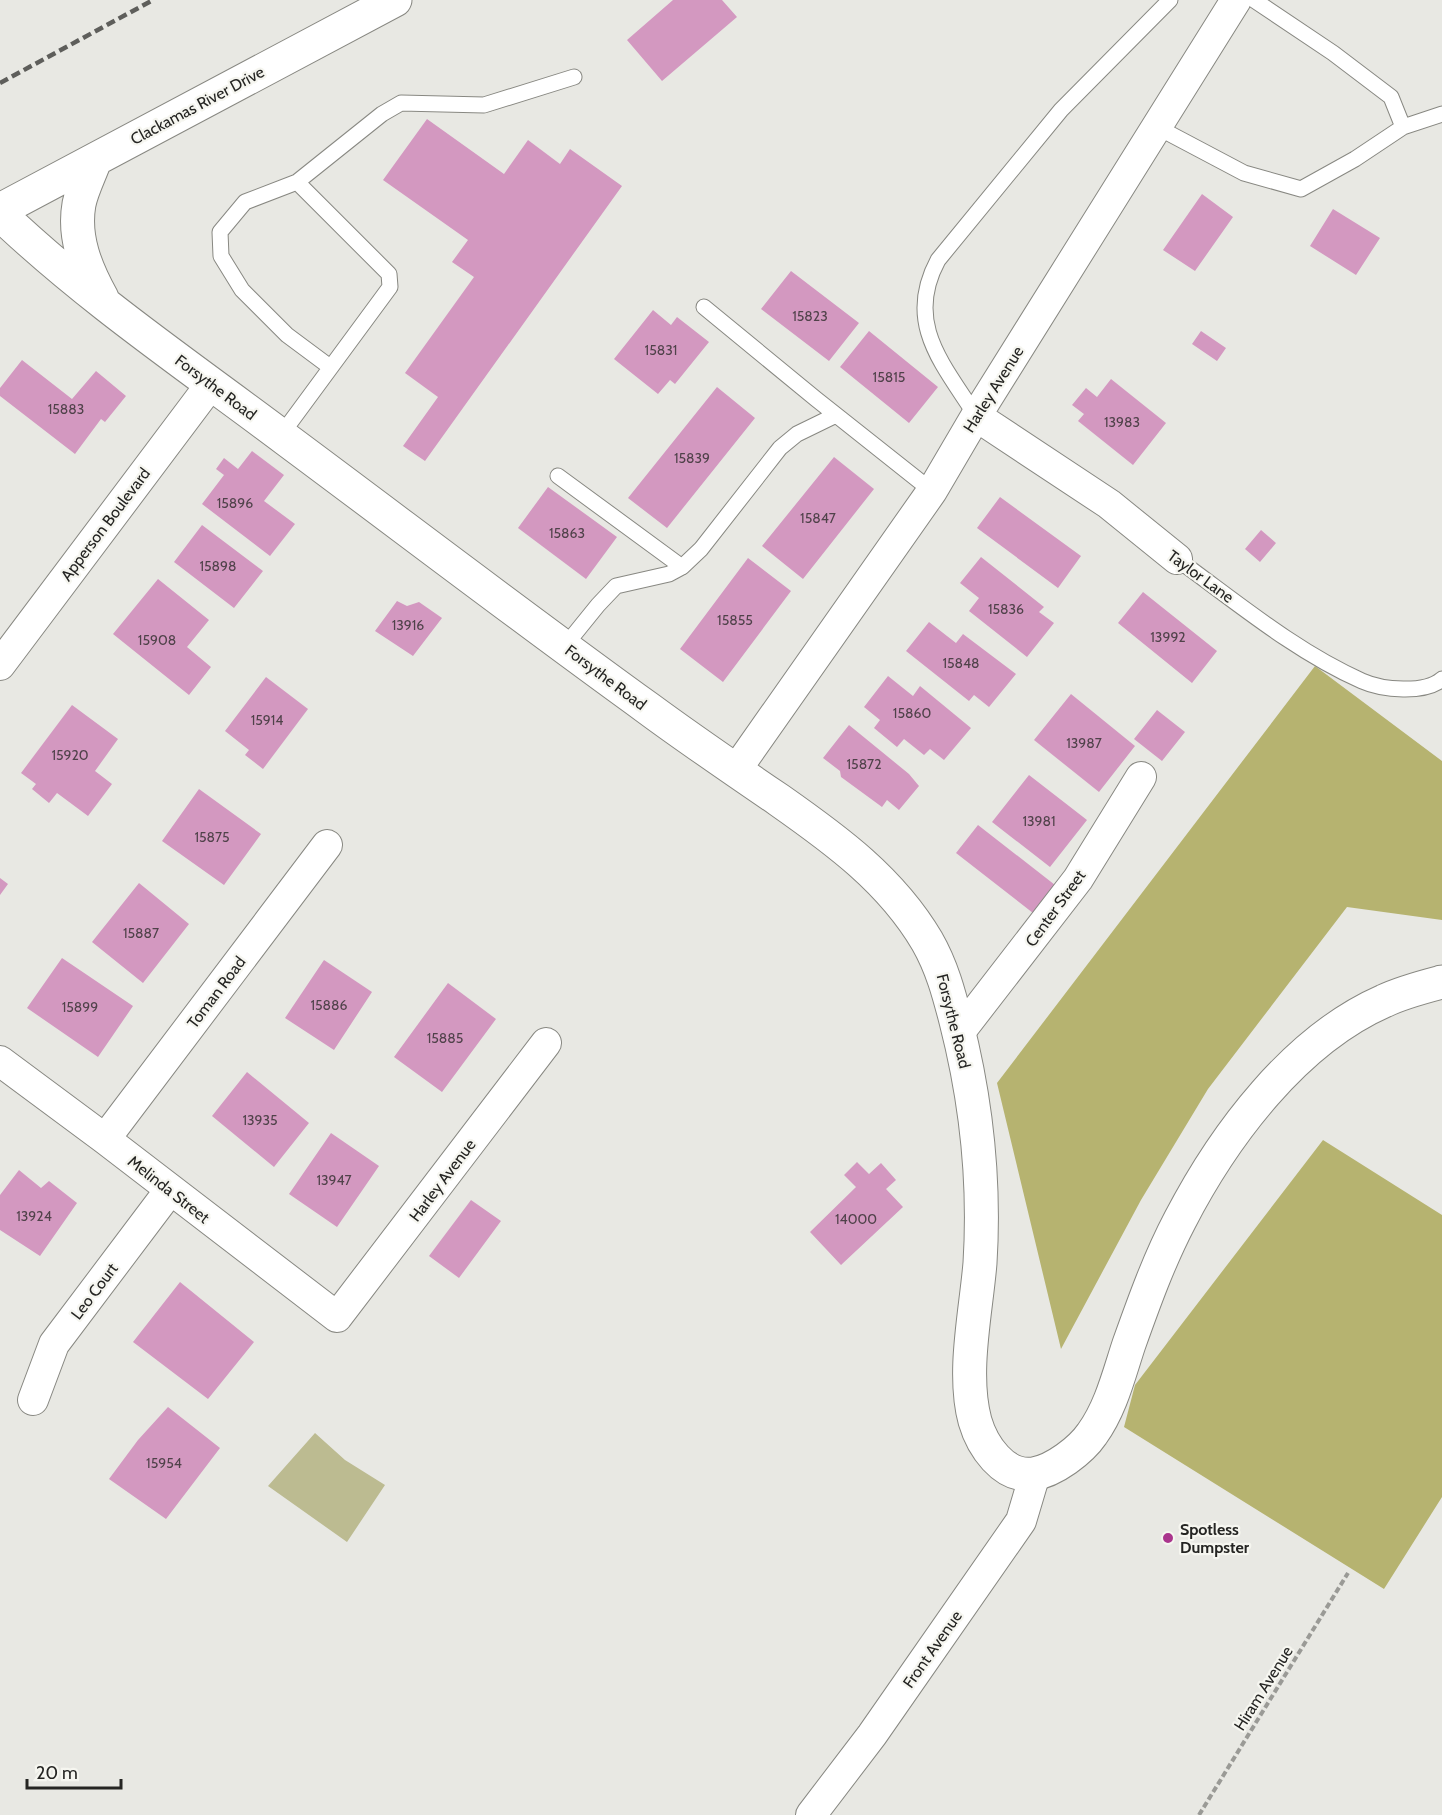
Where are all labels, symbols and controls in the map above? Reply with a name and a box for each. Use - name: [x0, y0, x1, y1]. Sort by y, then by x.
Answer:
- street label: Clackamas River Drive: [127, 62, 267, 149]
- house number: 15823: [792, 307, 828, 325]
- house number: 15831: [645, 341, 677, 359]
- street label: Harley Avenue: [959, 343, 1027, 436]
- street label: Forsythe Road: [171, 351, 260, 424]
- house number: 15815: [873, 368, 905, 386]
- house number: 15883: [48, 400, 84, 418]
- house number: 13983: [1104, 413, 1140, 431]
- house number: 15839: [674, 449, 710, 467]
- street label: Apperson Boulevard: [57, 464, 154, 585]
- house number: 15896: [217, 494, 253, 512]
- house number: 15847: [800, 509, 836, 527]
- house number: 15863: [549, 524, 585, 542]
- street label: Taylor Lane: [1164, 546, 1237, 607]
- house number: 15898: [199, 557, 237, 575]
- house number: 15836: [988, 600, 1024, 618]
- house number: 15855: [717, 611, 753, 629]
- house number: 13916: [392, 616, 424, 634]
- house number: 13992: [1150, 628, 1186, 646]
- house number: 15908: [138, 631, 176, 649]
- street label: Forsythe Road: [561, 641, 650, 714]
- house number: 15848: [942, 654, 980, 672]
- house number: 15860: [893, 704, 931, 722]
- house number: 15914: [251, 711, 283, 729]
- house number: 13987: [1066, 734, 1102, 752]
- house number: 15920: [51, 746, 89, 764]
- house number: 15872: [847, 755, 882, 773]
- house number: 13981: [1022, 812, 1056, 830]
- house number: 15875: [194, 828, 230, 846]
- street label: Center Street: [1021, 866, 1090, 950]
- house number: 15887: [123, 924, 159, 942]
- street label: Toman Road: [183, 953, 250, 1032]
- street label: Forsythe Road: [933, 972, 974, 1070]
- house number: 15886: [310, 996, 348, 1014]
- house number: 15899: [62, 998, 98, 1016]
- house number: 15885: [427, 1029, 463, 1047]
- house number: 13935: [242, 1111, 278, 1129]
- street label: Harley Avenue: [405, 1135, 480, 1225]
- street label: Melinda Street: [124, 1152, 214, 1228]
- house number: 13947: [316, 1171, 352, 1189]
- house number: 13924: [16, 1207, 52, 1225]
- house number: 14000: [835, 1210, 877, 1228]
- street label: Leo Court: [67, 1259, 122, 1323]
- house number: 15954: [146, 1454, 182, 1472]
- place label: Spotless Dumpster: [1180, 1520, 1250, 1557]
- marker: Spotless Dumpster: [1161, 1531, 1175, 1545]
- street label: Front Avenue: [899, 1607, 966, 1692]
- street label: Hiram Avenue: [1230, 1643, 1297, 1734]
- scale bar: [27, 1752, 122, 1790]
- text: 20 m: [36, 1762, 78, 1784]

